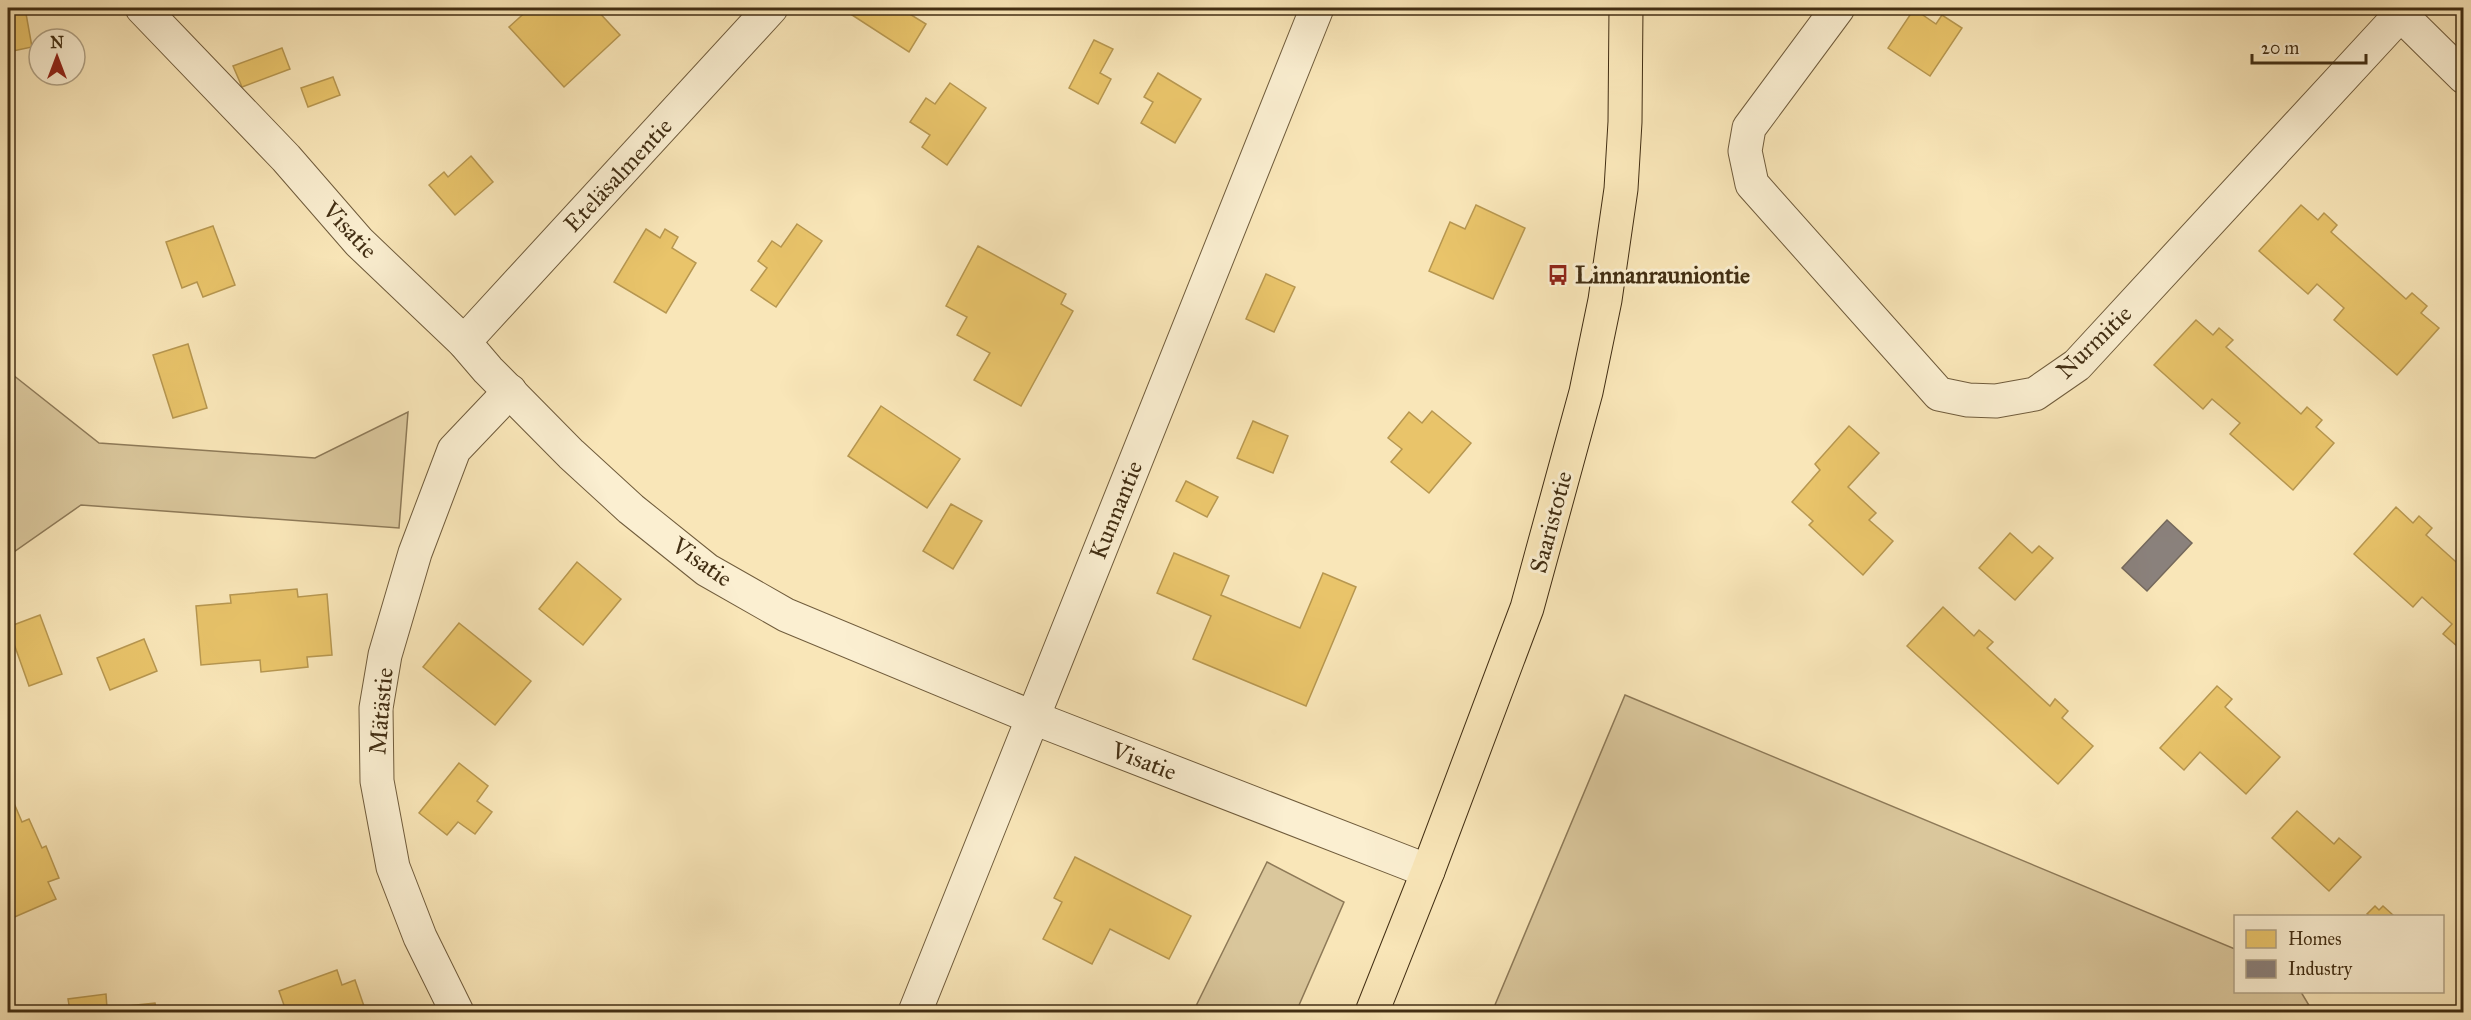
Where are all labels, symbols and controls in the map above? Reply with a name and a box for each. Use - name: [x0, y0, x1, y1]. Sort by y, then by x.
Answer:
- north arrow: [27, 27, 87, 87]
- scale bar: [2252, 27, 2366, 65]
- text: N: [50, 33, 64, 52]
- text: 20 m: [2261, 37, 2299, 59]
- street label: Eteläsalmentie: [557, 112, 679, 238]
- street label: Visatie: [315, 194, 384, 265]
- place label: Linnanrauniontie: [1575, 260, 1750, 290]
- bus stop icon: Linnanrauniontie: [1546, 263, 1570, 287]
- street label: Nurmitie: [2050, 299, 2138, 385]
- street label: Kunnantie: [1083, 456, 1149, 564]
- street label: Saaristotie: [1523, 468, 1579, 576]
- street label: Visatie: [665, 530, 738, 594]
- street label: Mätästie: [362, 666, 400, 756]
- street label: Visatie: [1106, 735, 1181, 787]
- legend: [2234, 915, 2444, 993]
- text: Homes: [2288, 928, 2342, 950]
- text: Industry: [2288, 958, 2353, 980]

